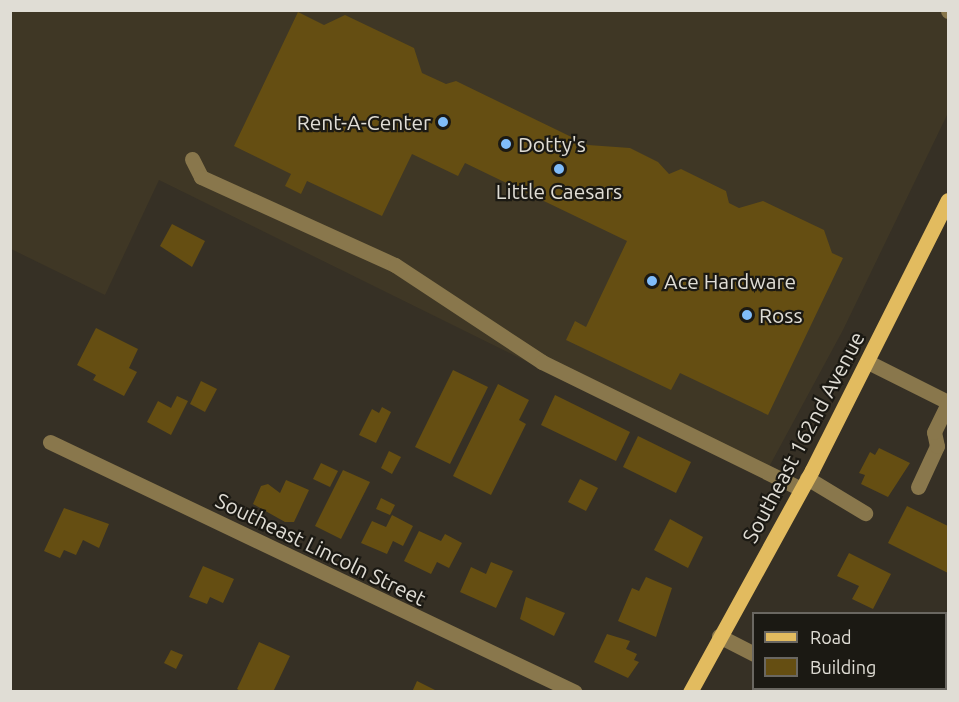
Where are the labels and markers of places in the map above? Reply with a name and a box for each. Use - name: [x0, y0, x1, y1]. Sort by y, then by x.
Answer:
- place label: Rent-A-Center: [297, 109, 431, 135]
- marker: Rent-A-Center: [436, 115, 450, 129]
- place label: Dotty's: [518, 131, 586, 157]
- marker: Dotty's: [499, 137, 513, 151]
- marker: Little Caesars: [552, 162, 566, 176]
- place label: Little Caesars: [496, 178, 622, 204]
- place label: Ace Hardware: [664, 268, 796, 294]
- marker: Ace Hardware: [645, 274, 659, 288]
- place label: Ross: [759, 302, 803, 328]
- marker: Ross: [740, 308, 754, 322]

